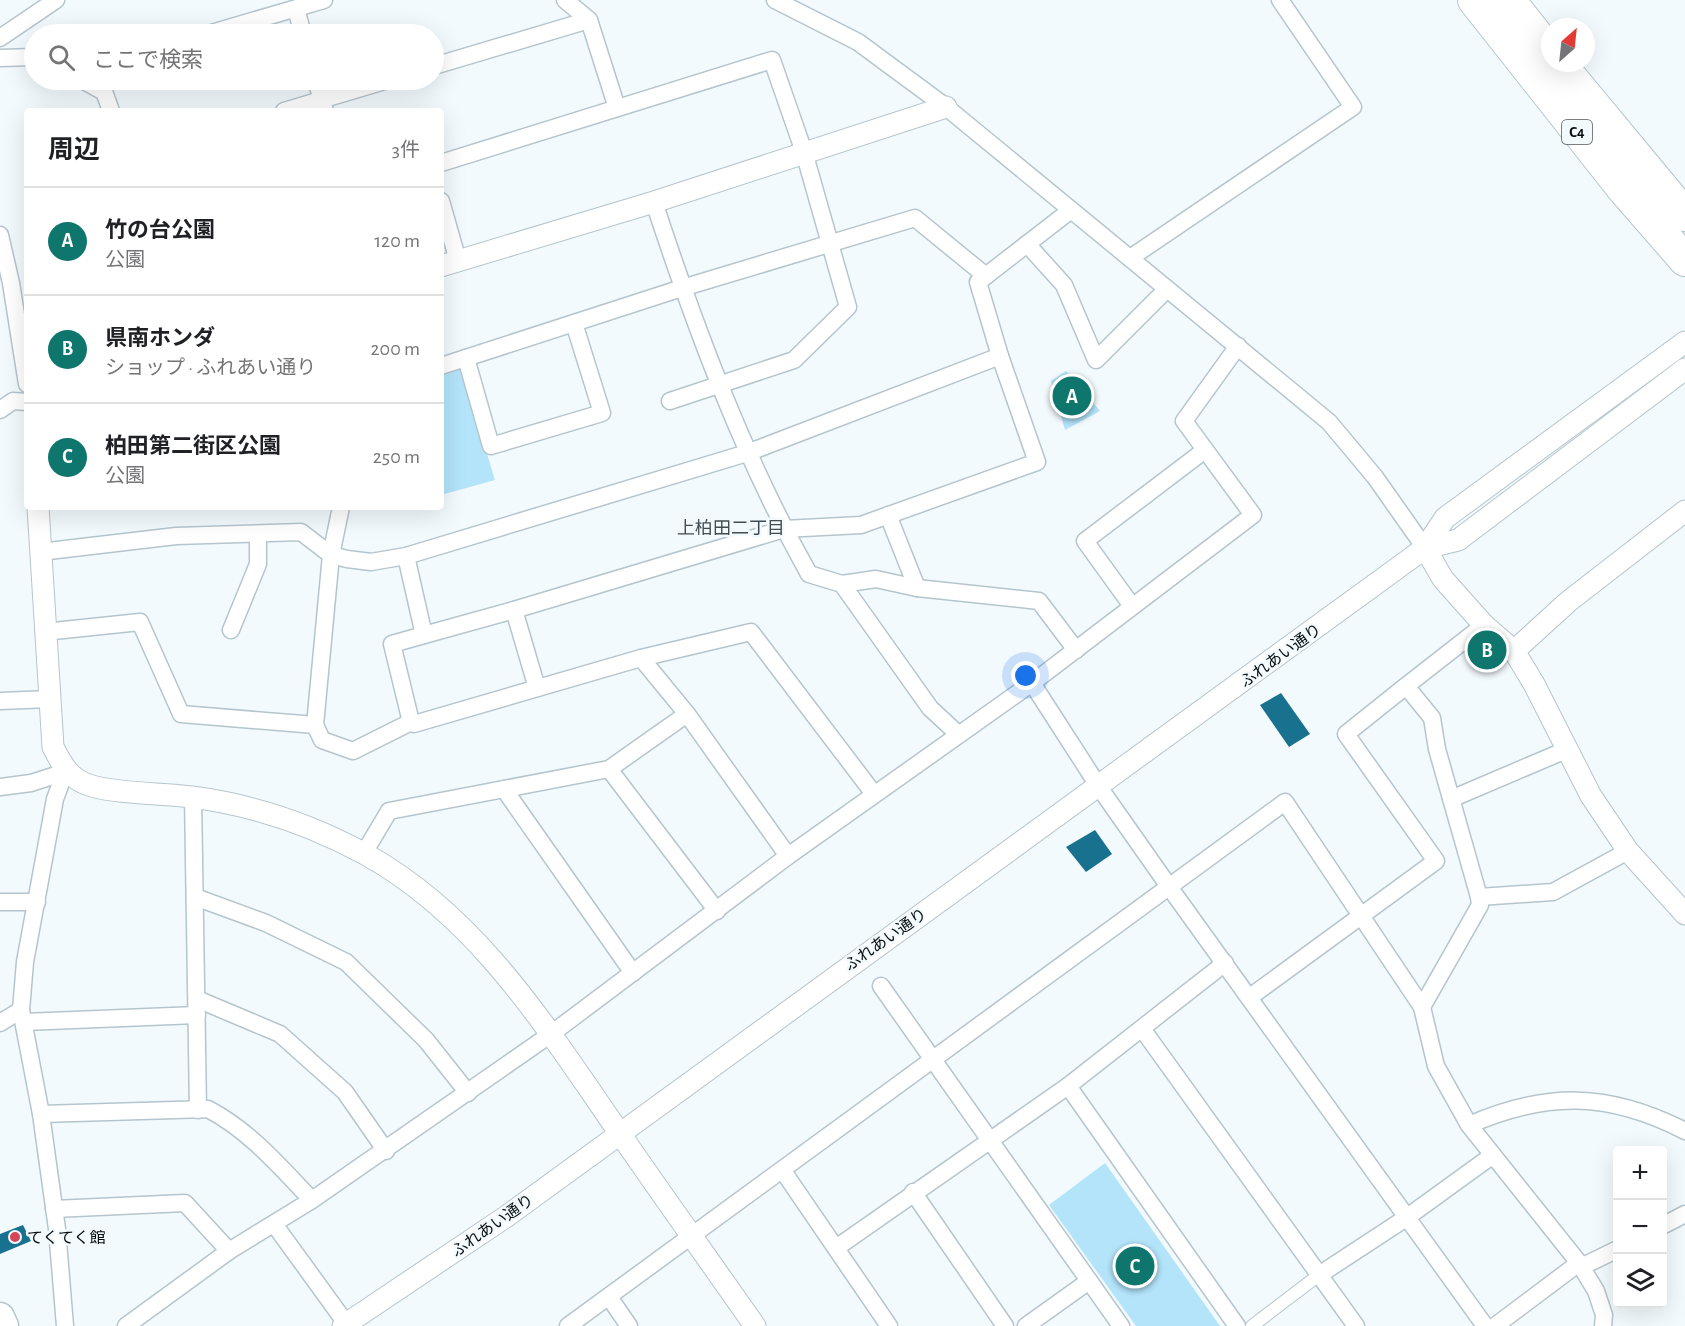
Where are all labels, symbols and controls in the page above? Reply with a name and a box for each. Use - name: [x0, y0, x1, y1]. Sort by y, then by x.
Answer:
- north arrow: [1541, 18, 1595, 72]
- search box: [24, 24, 444, 90]
- icon: search: [45, 41, 78, 74]
- text: ここで検索: [93, 49, 203, 71]
- road number: C4: [1562, 120, 1592, 144]
- text: 周辺: [48, 137, 100, 163]
- text: 3件: [392, 140, 420, 160]
- text: 竹の台公園: [105, 219, 215, 241]
- text: A: [62, 231, 74, 251]
- text: 120 m: [374, 231, 420, 251]
- text: 公園: [105, 250, 145, 270]
- text: 県南ホンダ: [105, 327, 215, 349]
- text: B: [62, 339, 73, 359]
- text: 200 m: [370, 339, 420, 359]
- text: ショップ · ふれあい通り: [105, 358, 316, 378]
- pin: A: [1052, 374, 1092, 418]
- text: 柏田第二街区公園: [105, 435, 281, 457]
- text: C: [62, 447, 73, 467]
- text: 250 m: [373, 447, 420, 467]
- text: 公園: [105, 466, 145, 486]
- district label: 上柏田二丁目: [677, 519, 785, 538]
- street label: ふれあい通り: [1236, 620, 1324, 690]
- pin: B: [1468, 628, 1506, 672]
- your location: [1011, 661, 1040, 690]
- street label: ふれあい通り: [841, 905, 929, 974]
- map controls: [1613, 1146, 1667, 1308]
- button: +: [1613, 1146, 1667, 1200]
- street label: ふれあい通り: [448, 1191, 536, 1260]
- button: −: [1613, 1200, 1667, 1254]
- marker: てくてく館: [8, 1230, 22, 1244]
- place label: てくてく館: [27, 1230, 106, 1246]
- pin: C: [1116, 1244, 1154, 1288]
- button: layers: [1613, 1254, 1667, 1308]

